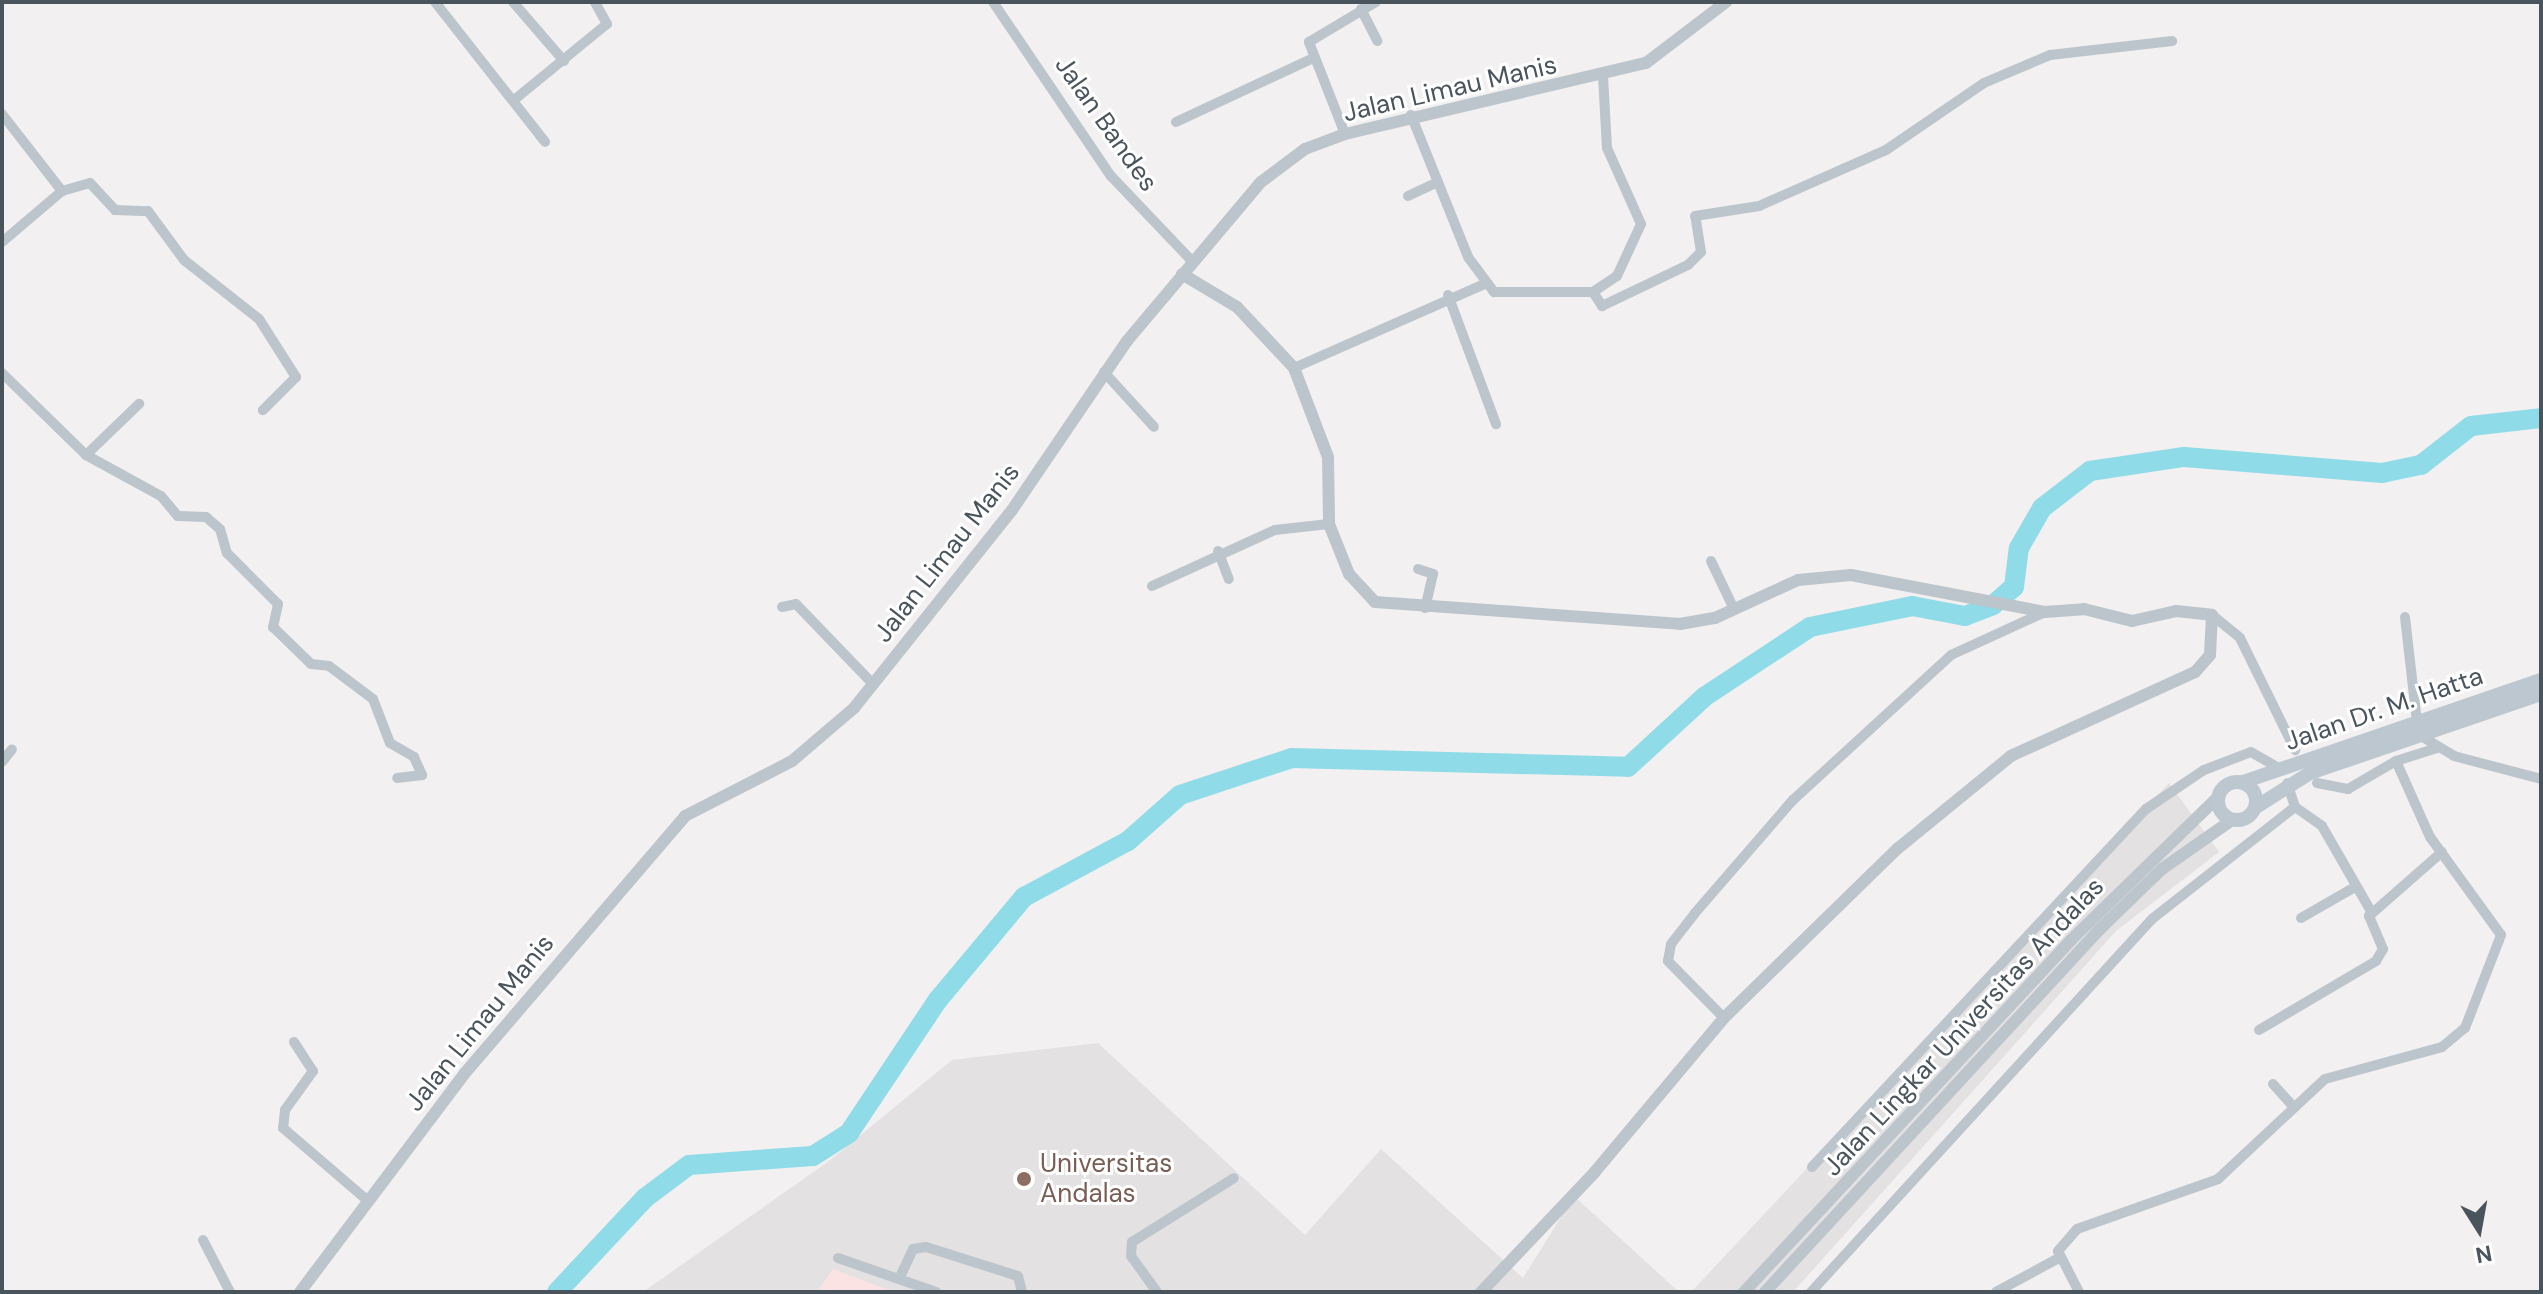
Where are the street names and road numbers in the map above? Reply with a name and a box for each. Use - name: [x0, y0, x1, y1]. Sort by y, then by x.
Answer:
- street label: Jalan Limau Manis: [1340, 49, 1560, 129]
- street label: Jalan Bandes: [1048, 50, 1164, 198]
- street label: Jalan Limau Manis: [868, 457, 1026, 649]
- street label: Jalan Dr. M. Hatta: [2281, 660, 2487, 758]
- street label: Jalan Lingkar Universitas Andalas: [1817, 871, 2111, 1183]
- street label: Jalan Limau Manis: [399, 928, 561, 1118]

